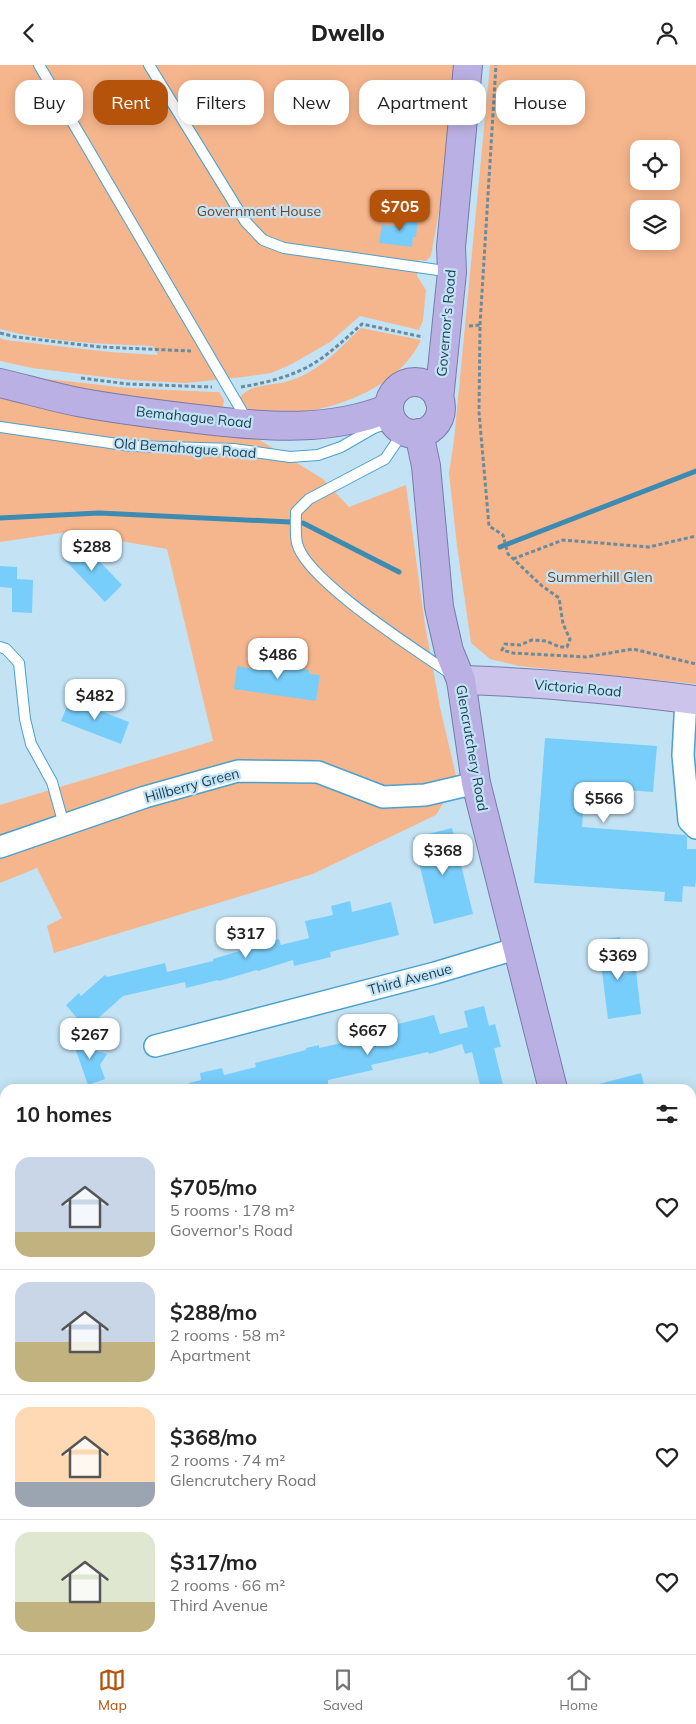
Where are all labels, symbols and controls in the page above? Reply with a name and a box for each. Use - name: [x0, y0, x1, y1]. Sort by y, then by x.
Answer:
- icon: back: [15, 19, 43, 47]
- text: Dwello: [311, 19, 385, 47]
- icon: person: [653, 19, 681, 47]
- chip: Buy: [15, 80, 83, 125]
- chip: Rent: [93, 80, 168, 125]
- chip: Filters: [178, 80, 264, 125]
- chip: New: [274, 80, 349, 125]
- chip: Apartment: [359, 80, 486, 125]
- chip: House: [496, 80, 585, 125]
- map controls: [630, 140, 680, 250]
- button: locate: [630, 140, 680, 190]
- pin: $705: [370, 189, 430, 232]
- text: $705: [381, 196, 419, 216]
- button: layers: [630, 200, 680, 250]
- park label: Government House: [197, 202, 321, 220]
- street label: Governor's Road: [432, 269, 460, 377]
- street label: Bemahague Road: [135, 402, 253, 432]
- street label: Old Bemahague Road: [113, 434, 257, 462]
- pin: $288: [62, 529, 122, 572]
- text: $288: [73, 536, 111, 556]
- park label: Summerhill Glen: [547, 568, 653, 586]
- pin: $486: [248, 637, 308, 680]
- text: $486: [259, 644, 297, 664]
- street label: Victoria Road: [534, 675, 622, 701]
- pin: $482: [65, 679, 125, 721]
- street label: Glencrutchery Road: [452, 683, 492, 813]
- text: $482: [76, 685, 114, 705]
- street label: Hillberry Green: [143, 764, 241, 806]
- pin: $566: [574, 781, 634, 824]
- text: $566: [585, 788, 623, 808]
- pin: $368: [413, 833, 473, 876]
- text: $368: [424, 840, 462, 860]
- pin: $317: [216, 917, 276, 959]
- text: $317: [227, 923, 265, 943]
- pin: $369: [588, 939, 648, 981]
- text: $369: [599, 945, 637, 965]
- street label: Third Avenue: [366, 959, 454, 999]
- pin: $667: [338, 1013, 398, 1056]
- pin: $267: [60, 1017, 120, 1060]
- text: $667: [349, 1020, 387, 1040]
- text: $267: [71, 1024, 109, 1044]
- icon: filters: [653, 1100, 681, 1128]
- text: 10 homes: [15, 1101, 112, 1127]
- text: $705/mo: [170, 1174, 257, 1200]
- icon: home: [55, 1177, 115, 1237]
- icon: heart: [653, 1193, 681, 1221]
- text: 5 rooms · 178 m²: [170, 1200, 295, 1220]
- text: Governor's Road: [170, 1220, 293, 1240]
- text: $288/mo: [170, 1299, 257, 1325]
- icon: home: [55, 1302, 115, 1362]
- icon: heart: [653, 1318, 681, 1346]
- text: 2 rooms · 58 m²: [170, 1325, 285, 1345]
- text: Apartment: [170, 1345, 251, 1365]
- text: $368/mo: [170, 1424, 257, 1450]
- icon: home: [55, 1427, 115, 1487]
- icon: heart: [653, 1443, 681, 1471]
- text: 2 rooms · 74 m²: [170, 1450, 285, 1470]
- text: Glencrutchery Road: [170, 1470, 316, 1490]
- text: $317/mo: [170, 1549, 257, 1575]
- icon: home: [55, 1552, 115, 1612]
- icon: heart: [653, 1568, 681, 1596]
- text: 2 rooms · 66 m²: [170, 1575, 285, 1595]
- text: Third Avenue: [170, 1595, 268, 1615]
- tab: Map: [98, 1666, 127, 1714]
- tab: Saved: [323, 1666, 363, 1714]
- tab: Home: [559, 1666, 598, 1714]

